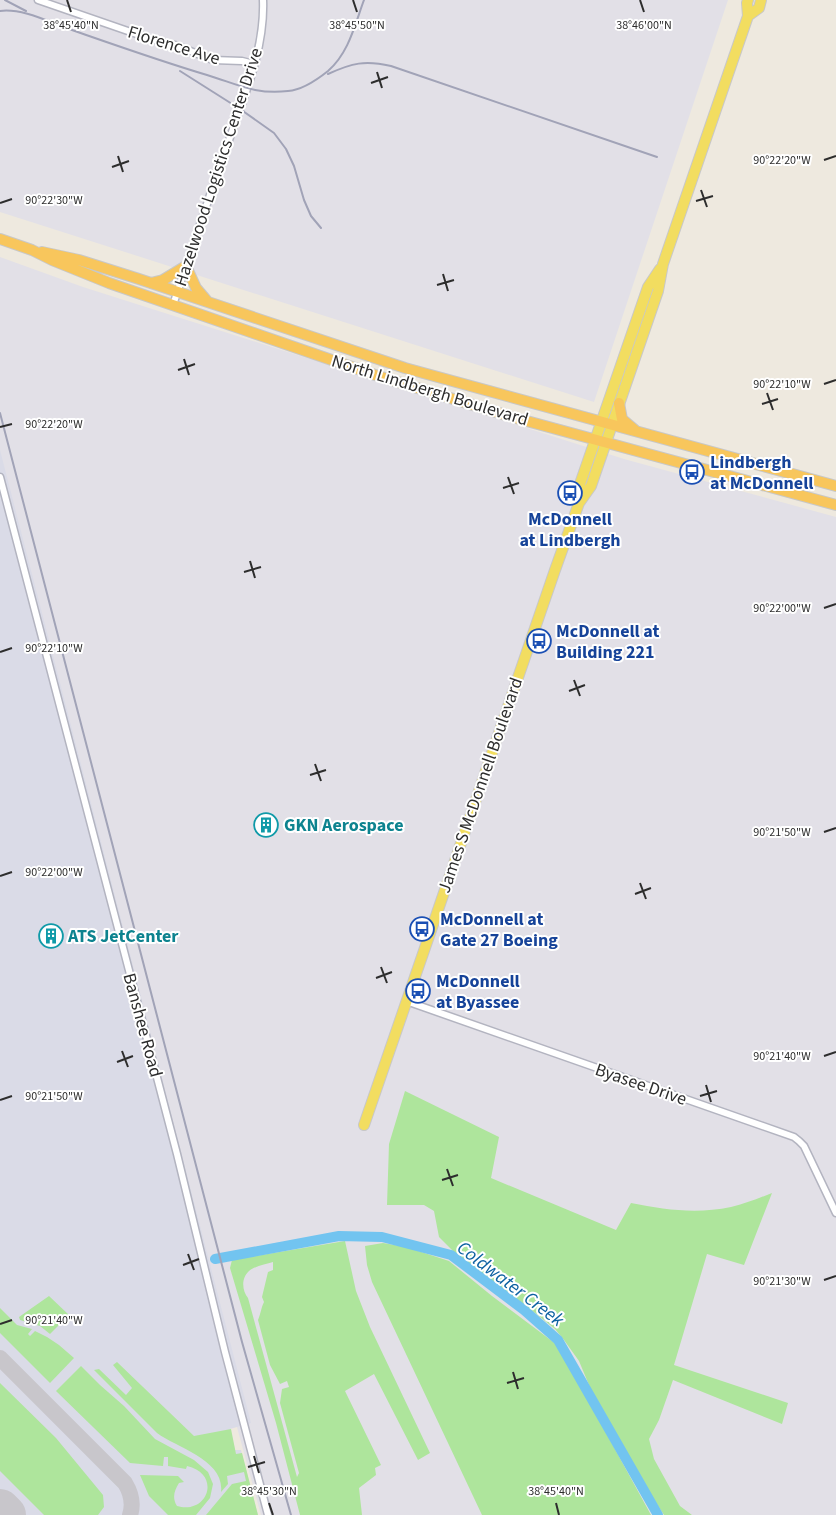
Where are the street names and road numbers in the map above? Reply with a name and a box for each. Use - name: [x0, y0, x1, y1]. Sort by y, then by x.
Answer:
- street label: Florence Ave: [125, 20, 223, 71]
- street label: Hazelwood Logistics Center Drive: [168, 45, 269, 290]
- street label: North Lindbergh Boulevard: [328, 349, 531, 432]
- street label: James S McDonnell Boulevard: [432, 674, 529, 896]
- street label: Banshee Road: [117, 970, 168, 1080]
- street label: Byasee Drive: [592, 1057, 690, 1112]

